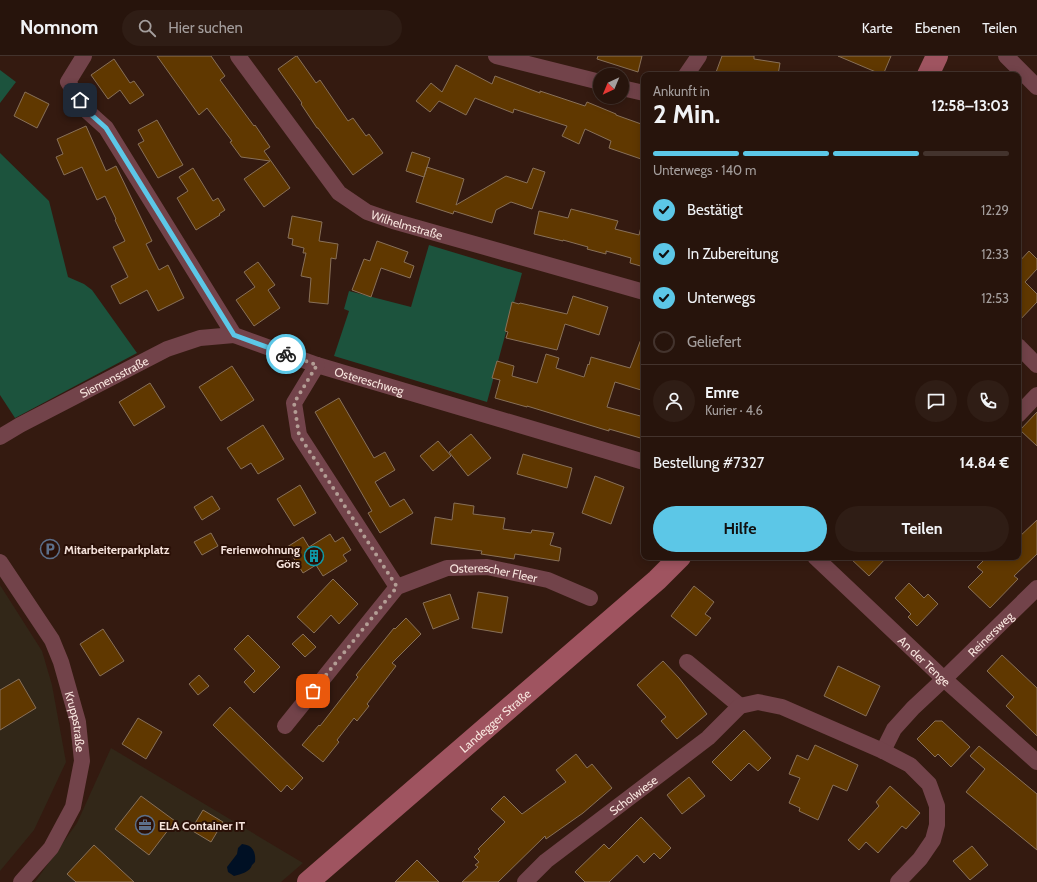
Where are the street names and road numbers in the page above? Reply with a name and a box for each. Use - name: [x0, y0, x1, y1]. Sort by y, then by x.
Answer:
- street label: Wilhelmstraße: [369, 206, 445, 242]
- street label: Siemensstraße: [77, 352, 151, 400]
- street label: Ostereschweg: [333, 363, 407, 398]
- street label: Osterescher Fleer: [449, 559, 539, 585]
- street label: Reinersweg: [964, 607, 1017, 659]
- street label: An der Tenge: [895, 632, 954, 689]
- street label: Landegger Straße: [456, 685, 533, 755]
- street label: Kruppstraße: [62, 689, 89, 753]
- street label: Scholwiese: [606, 772, 660, 818]

